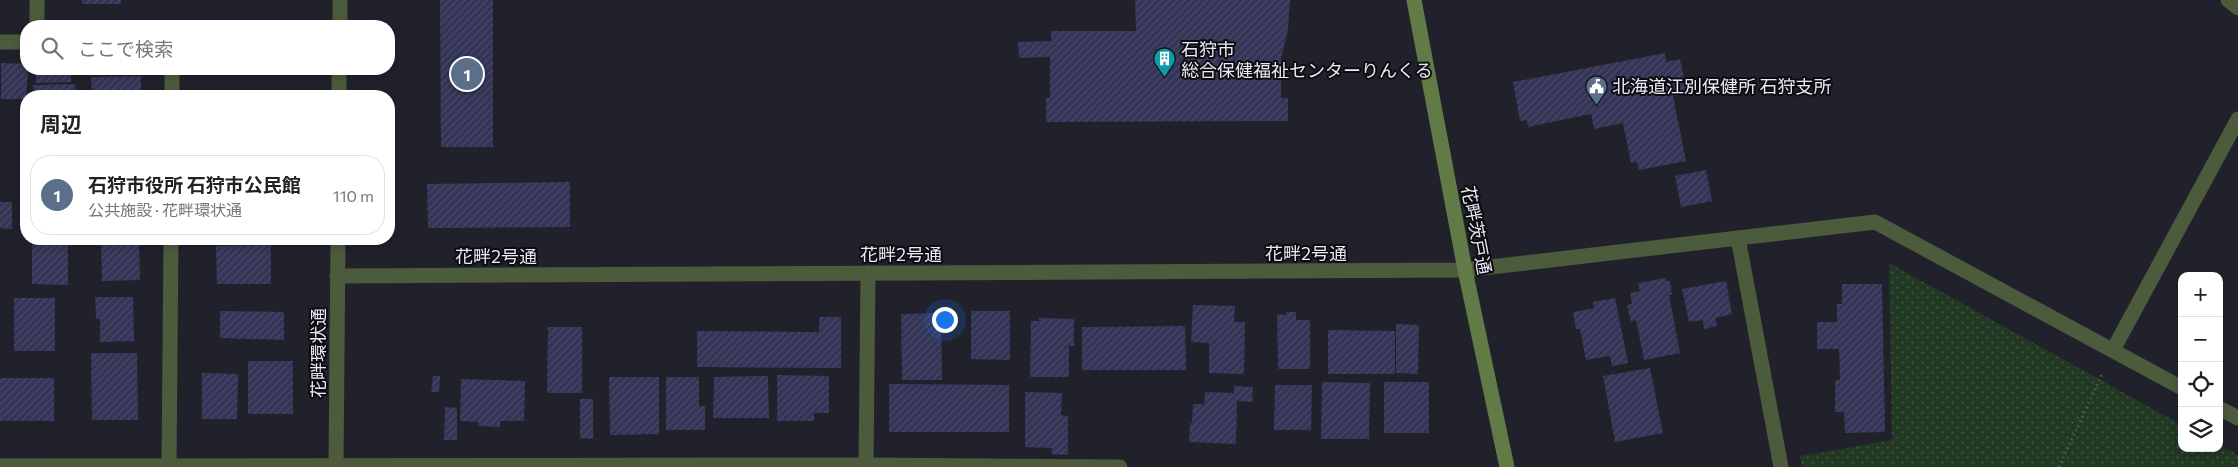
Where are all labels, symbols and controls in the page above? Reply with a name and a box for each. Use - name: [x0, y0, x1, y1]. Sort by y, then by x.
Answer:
- search box: [20, 20, 395, 75]
- icon: search: [38, 34, 66, 62]
- text: ここで検索: [78, 37, 173, 60]
- place label: 石狩市 総合保健福祉センターりんくる: [1181, 38, 1433, 81]
- building icon: 石狩市 総合保健福祉センターりんくる: [1153, 47, 1177, 78]
- pin: 1: [451, 55, 483, 93]
- public building icon: 北海道江別保健所 石狩支所: [1584, 74, 1608, 105]
- place label: 北海道江別保健所 石狩支所: [1612, 75, 1831, 97]
- text: 周辺: [40, 111, 82, 136]
- text: 石狩市役所 石狩市公民館: [88, 173, 301, 196]
- street label: 花畔茨戸通: [1458, 184, 1496, 276]
- text: 1: [53, 186, 61, 205]
- text: 110 m: [333, 186, 374, 205]
- text: 公共施設 · 花畔環状通: [88, 200, 242, 219]
- street label: 花畔2号通: [1265, 242, 1347, 264]
- street label: 花畔2号通: [860, 243, 942, 265]
- street label: 花畔2号通: [455, 245, 537, 267]
- map controls: [2178, 272, 2223, 452]
- button: +: [2178, 272, 2223, 317]
- your location: [932, 307, 958, 333]
- street label: 花畔環状通: [307, 308, 329, 398]
- button: −: [2178, 317, 2223, 362]
- button: locate: [2178, 362, 2223, 407]
- button: layers: [2178, 407, 2223, 452]

